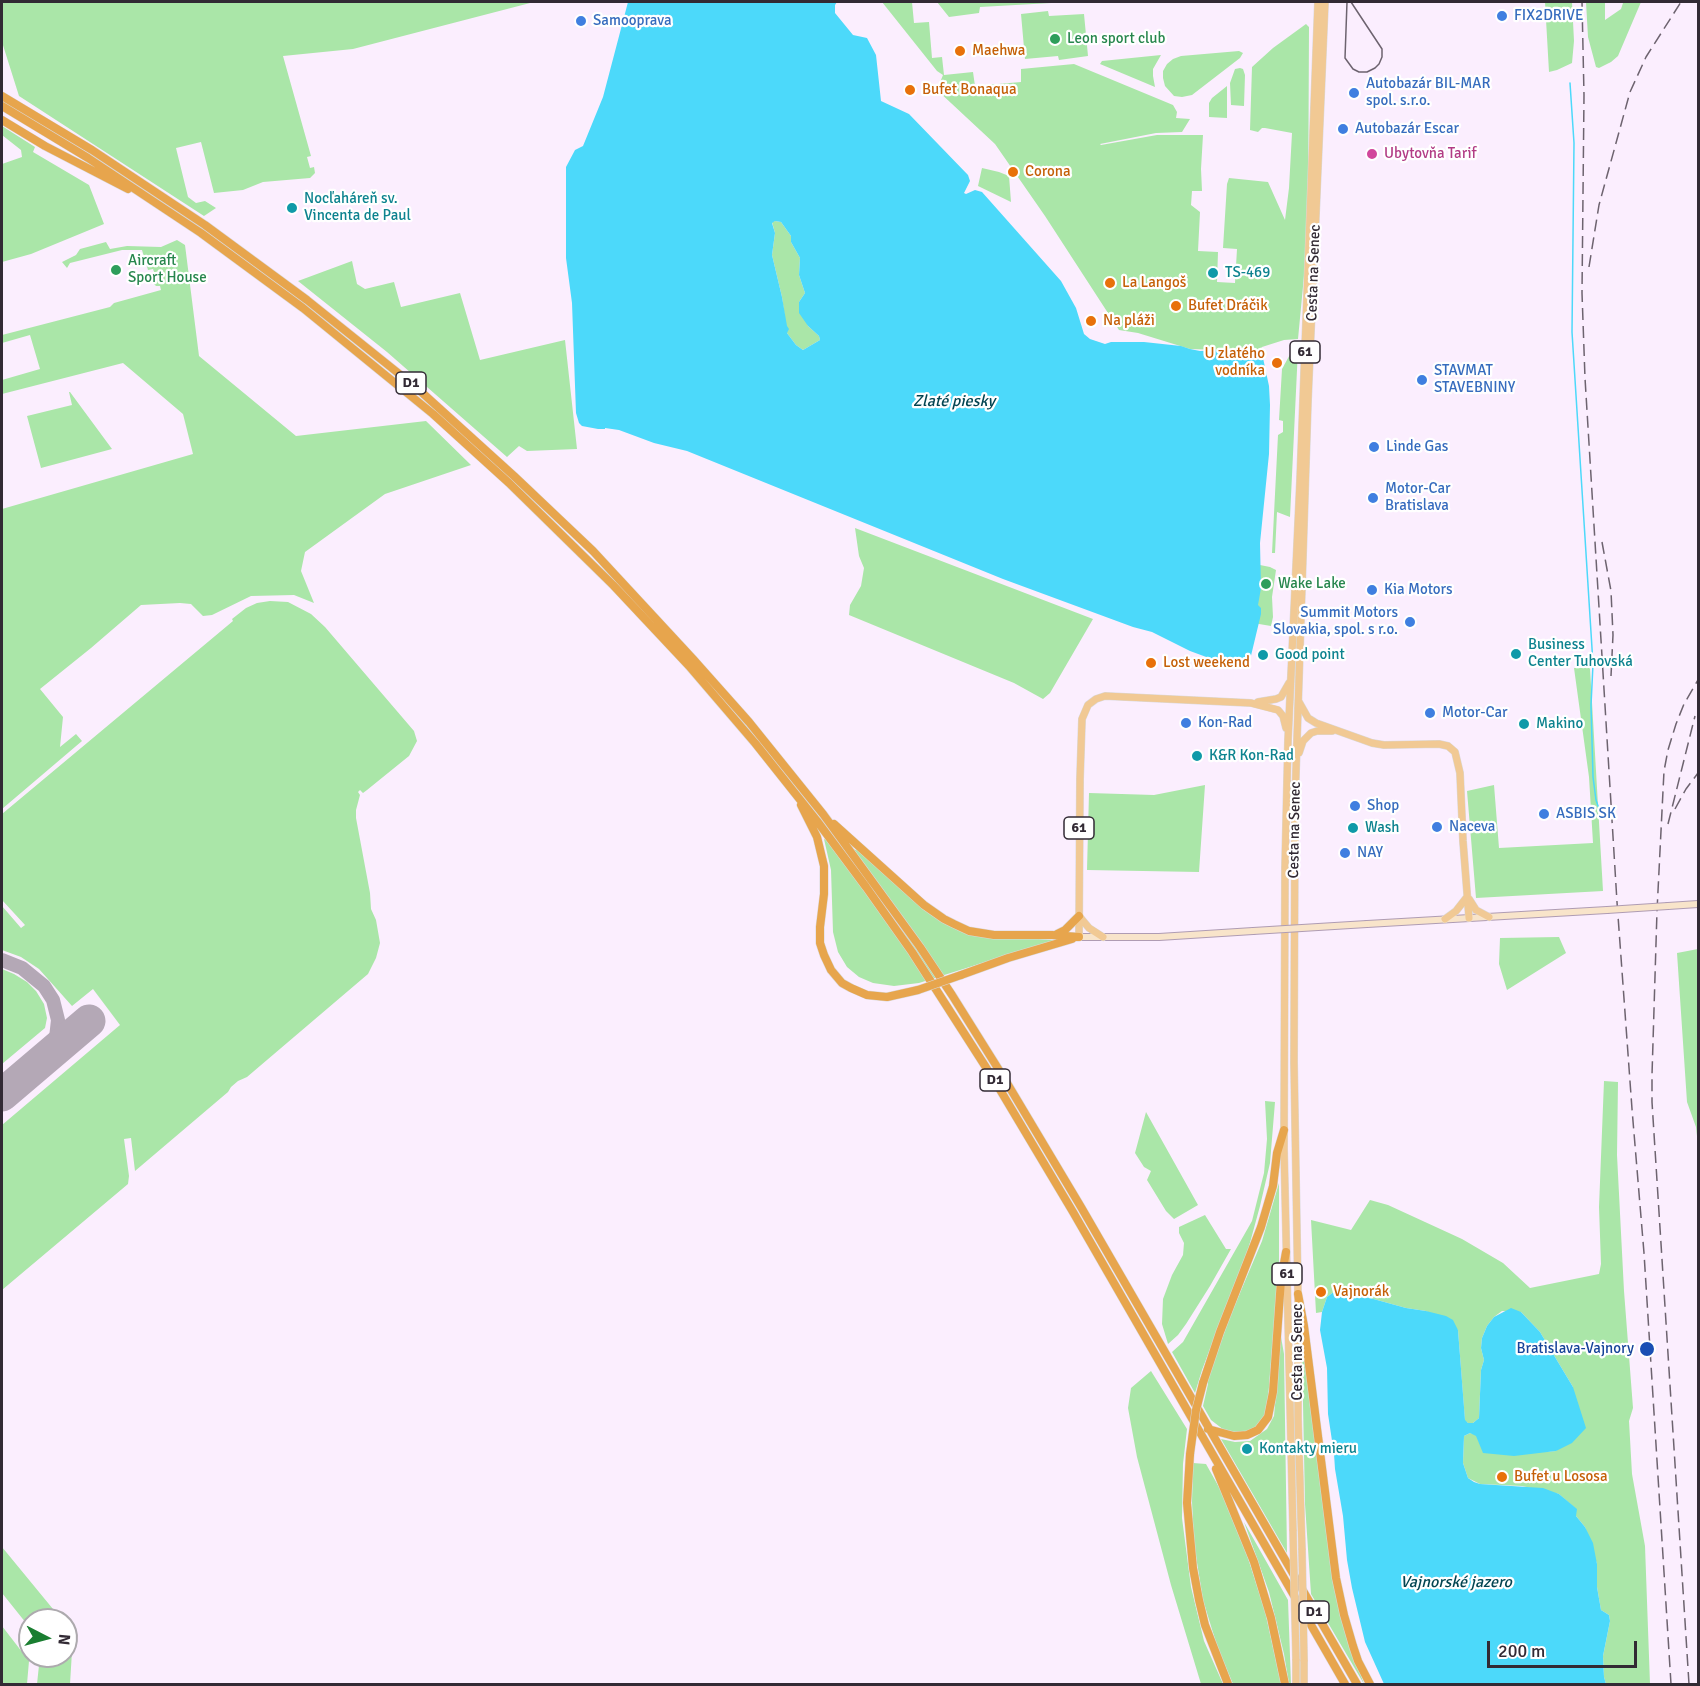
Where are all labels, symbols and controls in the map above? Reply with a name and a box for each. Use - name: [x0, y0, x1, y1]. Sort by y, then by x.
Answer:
- place label: FIX2DRIVE: [1514, 7, 1583, 25]
- marker: FIX2DRIVE: [1495, 9, 1509, 23]
- place label: Samooprava: [593, 12, 672, 30]
- marker: Samooprava: [574, 14, 588, 28]
- place label: Leon sport club: [1067, 30, 1165, 48]
- marker: Leon sport club: [1048, 32, 1062, 46]
- place label: Maehwa: [972, 42, 1025, 60]
- marker: Maehwa: [953, 44, 967, 58]
- place label: Autobazár BIL-MAR spol. s.r.o.: [1366, 75, 1491, 110]
- place label: Bufet Bonaqua: [922, 81, 1017, 99]
- marker: Bufet Bonaqua: [903, 83, 917, 97]
- marker: Autobazár BIL-MAR spol. s.r.o.: [1347, 86, 1361, 100]
- place label: Autobazár Escar: [1355, 120, 1459, 138]
- marker: Autobazár Escar: [1336, 122, 1350, 136]
- place label: Ubytovňa Tarif: [1384, 145, 1476, 163]
- marker: Ubytovňa Tarif: [1365, 147, 1379, 161]
- place label: Corona: [1025, 163, 1071, 181]
- marker: Corona: [1006, 165, 1020, 179]
- place label: Nocľaháreň sv. Vincenta de Paul: [304, 190, 411, 225]
- marker: Nocľaháreň sv. Vincenta de Paul: [285, 201, 299, 215]
- street label: Cesta na Senec: [1303, 224, 1325, 322]
- place label: Aircraft Sport House: [128, 252, 207, 287]
- marker: Aircraft Sport House: [109, 263, 123, 277]
- place label: TS-469: [1225, 264, 1270, 282]
- marker: TS-469: [1206, 266, 1220, 280]
- place label: La Langoš: [1122, 274, 1186, 292]
- marker: La Langoš: [1103, 276, 1117, 290]
- place label: Bufet Dráčik: [1188, 297, 1268, 315]
- marker: Bufet Dráčik: [1169, 299, 1183, 313]
- place label: Na pláži: [1103, 312, 1155, 330]
- marker: Na pláži: [1084, 314, 1098, 328]
- road number: 61: [1290, 341, 1320, 363]
- place label: U zlatého vodníka: [1205, 345, 1265, 380]
- marker: U zlatého vodníka: [1270, 356, 1284, 370]
- place label: STAVMAT STAVEBNINY: [1434, 362, 1515, 397]
- road number: D1: [396, 372, 426, 394]
- marker: STAVMAT STAVEBNINY: [1415, 373, 1429, 387]
- water label: Zlaté piesky: [913, 392, 995, 412]
- place label: Linde Gas: [1386, 438, 1448, 456]
- marker: Linde Gas: [1367, 440, 1381, 454]
- place label: Motor-Car Bratislava: [1385, 480, 1451, 515]
- marker: Motor-Car Bratislava: [1366, 491, 1380, 505]
- place label: Wake Lake: [1278, 575, 1346, 593]
- marker: Wake Lake: [1259, 577, 1273, 591]
- place label: Kia Motors: [1384, 581, 1453, 599]
- marker: Kia Motors: [1365, 583, 1379, 597]
- place label: Summit Motors Slovakia, spol. s r.o.: [1273, 604, 1398, 639]
- marker: Summit Motors Slovakia, spol. s r.o.: [1403, 615, 1417, 629]
- place label: Business Center Tuhovská: [1528, 636, 1633, 671]
- place label: Good point: [1275, 646, 1345, 664]
- marker: Business Center Tuhovská: [1509, 647, 1523, 661]
- marker: Good point: [1256, 648, 1270, 662]
- place label: Lost weekend: [1163, 654, 1250, 672]
- marker: Lost weekend: [1144, 656, 1158, 670]
- place label: Motor-Car: [1442, 704, 1508, 722]
- marker: Motor-Car: [1423, 706, 1437, 720]
- place label: Kon-Rad: [1198, 714, 1252, 732]
- place label: Makino: [1536, 715, 1583, 733]
- marker: Kon-Rad: [1179, 716, 1193, 730]
- marker: Makino: [1517, 717, 1531, 731]
- place label: K&R Kon-Rad: [1209, 747, 1294, 765]
- marker: K&R Kon-Rad: [1190, 749, 1204, 763]
- street label: Cesta na Senec: [1285, 781, 1305, 879]
- place label: Shop: [1367, 797, 1399, 815]
- marker: Shop: [1348, 799, 1362, 813]
- place label: ASBIS SK: [1556, 805, 1616, 823]
- marker: ASBIS SK: [1537, 807, 1551, 821]
- road number: 61: [1064, 817, 1094, 839]
- place label: Naceva: [1449, 818, 1495, 836]
- place label: Wash: [1365, 819, 1400, 837]
- marker: Naceva: [1430, 820, 1444, 834]
- marker: Wash: [1346, 821, 1360, 835]
- place label: NAY: [1357, 844, 1383, 862]
- marker: NAY: [1338, 846, 1352, 860]
- road number: D1: [980, 1069, 1010, 1091]
- road number: 61: [1272, 1263, 1302, 1285]
- place label: Vajnorák: [1333, 1283, 1389, 1301]
- marker: Vajnorák: [1314, 1285, 1328, 1299]
- street label: Cesta na Senec: [1289, 1304, 1307, 1400]
- place label: Bratislava-Vajnory: [1517, 1340, 1634, 1358]
- marker: Bratislava-Vajnory: [1638, 1340, 1656, 1358]
- place label: Kontakty mieru: [1259, 1440, 1357, 1458]
- marker: Kontakty mieru: [1240, 1442, 1254, 1456]
- place label: Bufet u Lososa: [1514, 1468, 1607, 1486]
- marker: Bufet u Lososa: [1495, 1470, 1509, 1484]
- water label: Vajnorské jazero: [1400, 1573, 1512, 1593]
- road number: D1: [1299, 1601, 1329, 1623]
- north arrow: [18, 1608, 78, 1668]
- scale bar: [1490, 1629, 1640, 1667]
- text: N: [53, 1633, 74, 1646]
- text: 200 m: [1498, 1640, 1545, 1662]

